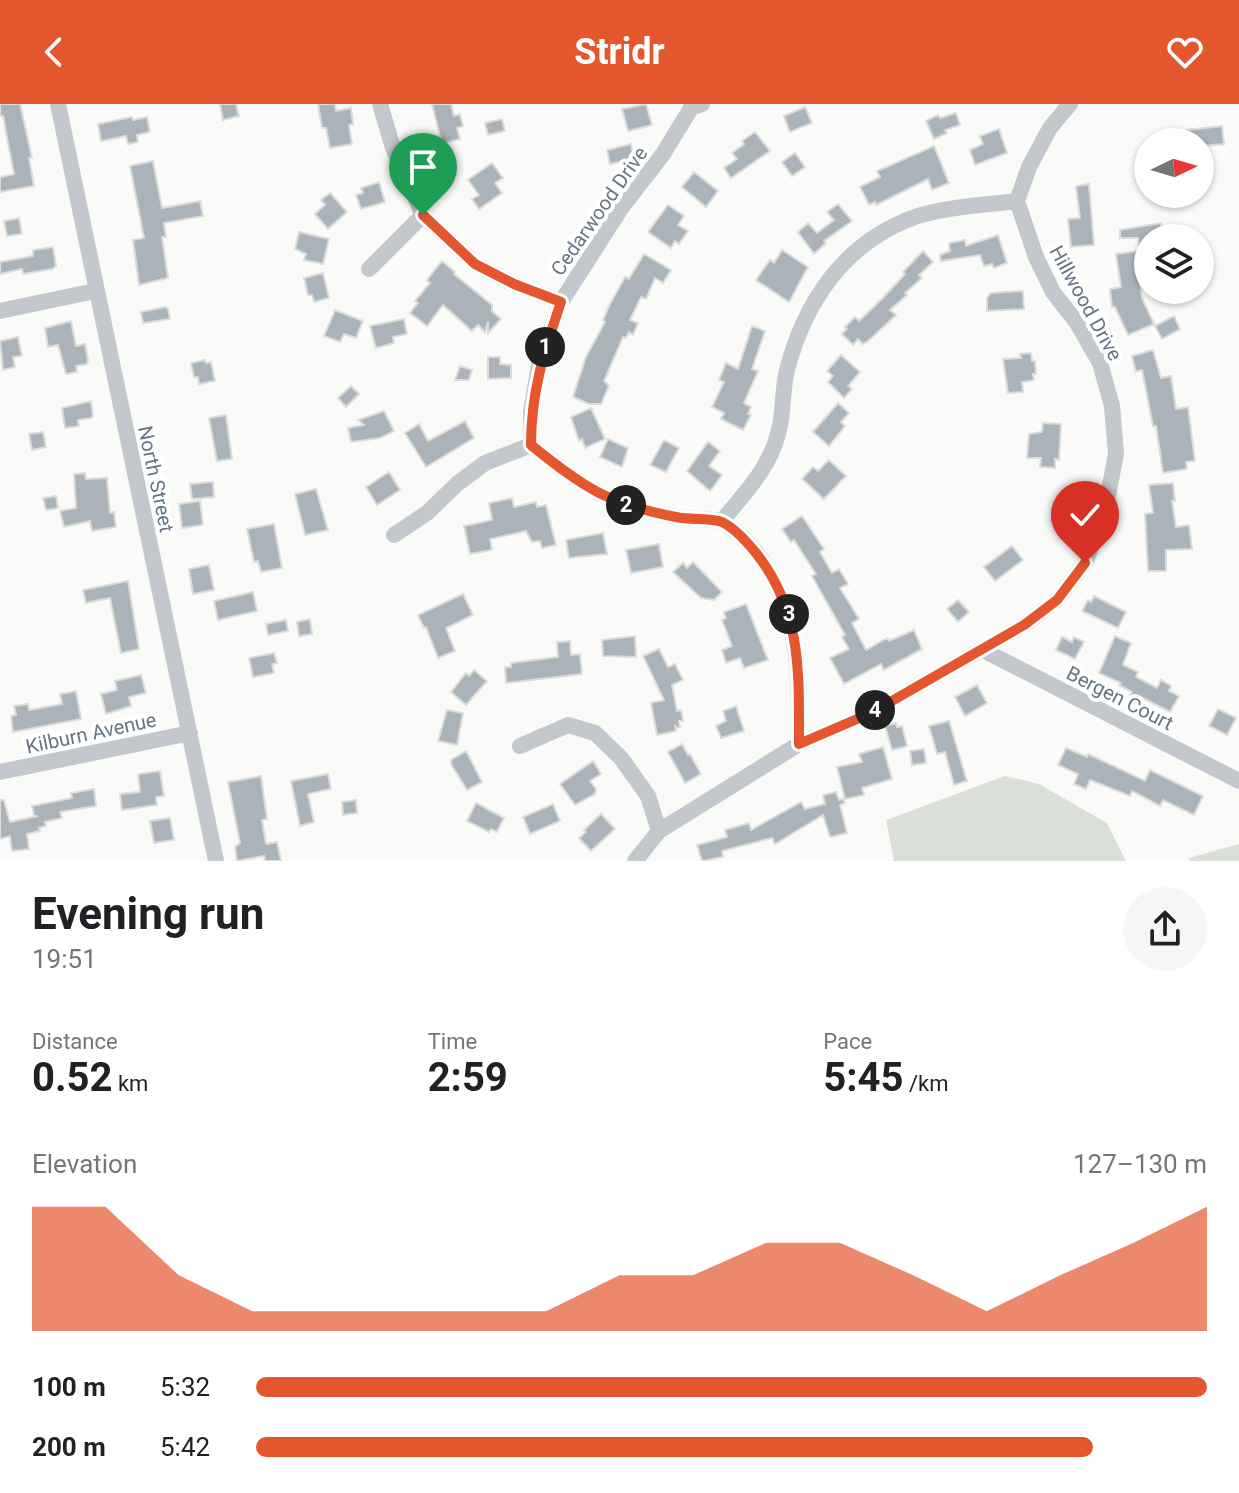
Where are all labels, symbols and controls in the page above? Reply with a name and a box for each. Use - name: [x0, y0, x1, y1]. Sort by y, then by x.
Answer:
- icon: back: [32, 30, 76, 74]
- icon: heart: [1163, 30, 1207, 74]
- text: Stridr: [574, 31, 665, 73]
- north arrow: [1134, 128, 1214, 208]
- map controls: [1134, 128, 1214, 304]
- pin: [389, 133, 457, 215]
- street label: Cedarwood Drive: [546, 142, 652, 280]
- icon: arrive: [401, 145, 445, 189]
- button: layers: [1134, 224, 1214, 304]
- street label: Hillwood Drive: [1045, 241, 1127, 365]
- pin: 1: [525, 327, 565, 367]
- text: 1: [539, 334, 551, 359]
- street label: North Street: [133, 424, 179, 534]
- pin: [1051, 481, 1119, 563]
- pin: 2: [606, 485, 646, 525]
- text: 2: [620, 492, 632, 517]
- icon: check: [1063, 493, 1107, 537]
- pin: 3: [769, 594, 809, 634]
- text: 3: [783, 601, 795, 626]
- street label: Bergen Court: [1063, 661, 1177, 735]
- pin: 4: [855, 690, 895, 730]
- text: 4: [869, 697, 881, 722]
- street label: Kilburn Avenue: [24, 707, 158, 759]
- button: share: [1123, 887, 1207, 971]
- text: Evening run: [32, 888, 264, 940]
- text: 19:51: [32, 944, 97, 974]
- text: Distance: [32, 1029, 118, 1054]
- text: Time: [428, 1029, 477, 1054]
- text: Pace: [823, 1029, 872, 1054]
- text: 0.52: [32, 1054, 112, 1101]
- text: 2:59: [428, 1054, 508, 1101]
- text: 5:45: [823, 1054, 903, 1101]
- text: km: [112, 1071, 148, 1096]
- text: /km: [903, 1071, 948, 1096]
- text: Elevation: [32, 1149, 137, 1179]
- text: 127–130 m: [1073, 1149, 1207, 1179]
- text: 100 m: [32, 1372, 106, 1402]
- text: 5:32: [160, 1372, 210, 1402]
- text: 200 m: [32, 1432, 106, 1462]
- text: 5:42: [160, 1432, 210, 1462]

